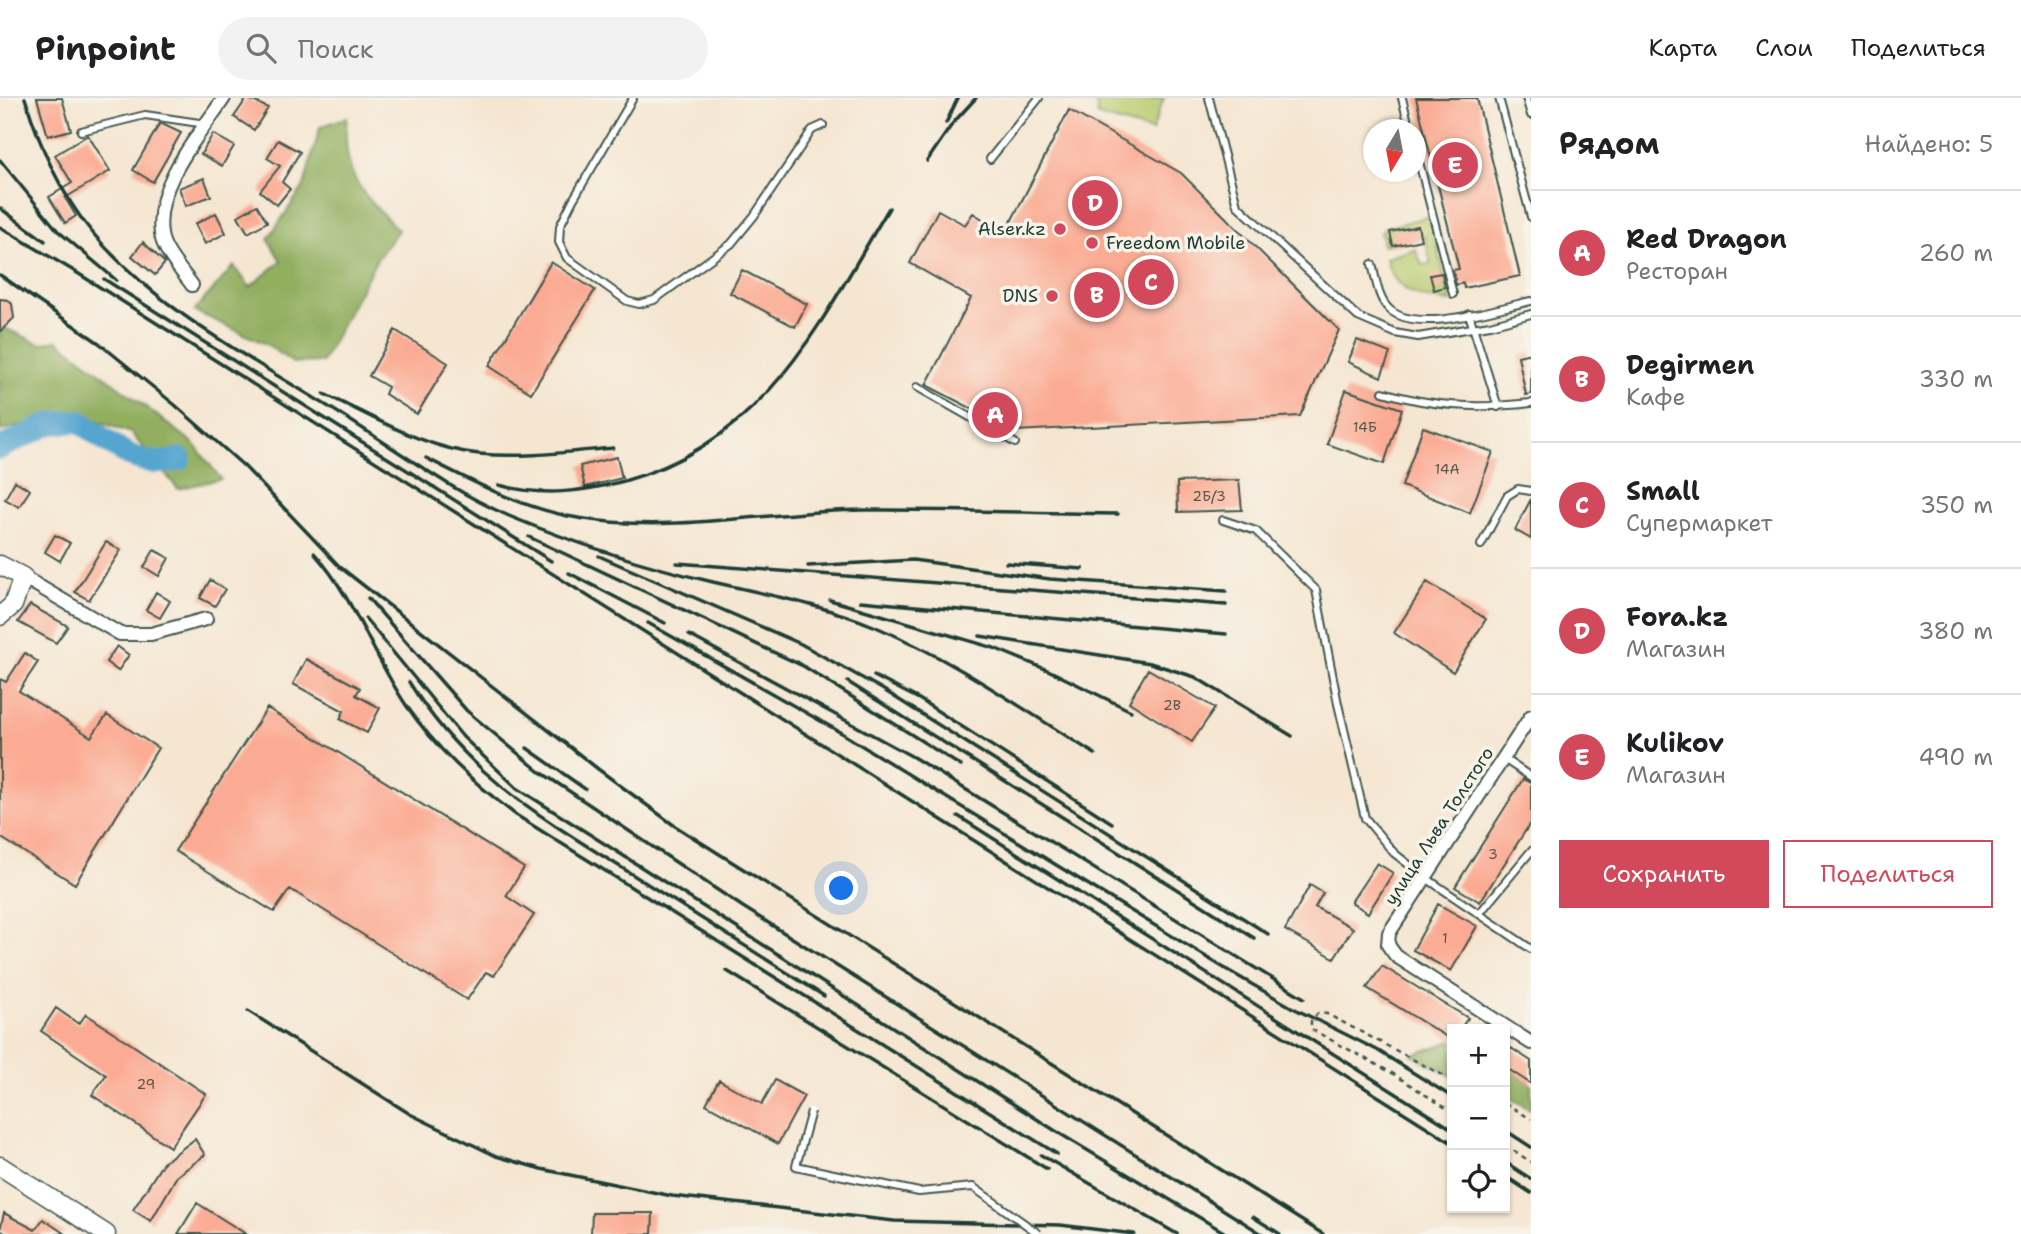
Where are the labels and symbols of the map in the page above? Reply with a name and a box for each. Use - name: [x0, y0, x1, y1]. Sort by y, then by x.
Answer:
- north arrow: [1363, 119, 1426, 182]
- pin: E: [1432, 139, 1478, 191]
- pin: D: [1072, 177, 1118, 229]
- place label: Alser.kz: [978, 217, 1046, 241]
- marker: Alser.kz: [1052, 221, 1068, 237]
- place label: Freedom Mobile: [1106, 231, 1245, 255]
- marker: Freedom Mobile: [1084, 235, 1100, 251]
- pin: C: [1128, 256, 1174, 308]
- pin: B: [1074, 269, 1120, 321]
- place label: DNS: [1003, 284, 1038, 308]
- marker: DNS: [1044, 288, 1060, 304]
- pin: A: [972, 389, 1018, 441]
- house number: 14Б: [1353, 418, 1377, 436]
- house number: 14А: [1434, 460, 1460, 478]
- house number: 2Б/3: [1192, 487, 1226, 505]
- house number: 2В: [1163, 696, 1181, 714]
- street label: улица Льва Толстого: [1379, 742, 1499, 910]
- house number: 3: [1488, 845, 1498, 863]
- your location: [824, 871, 858, 905]
- house number: 1: [1442, 929, 1448, 947]
- house number: 29: [137, 1075, 155, 1093]

